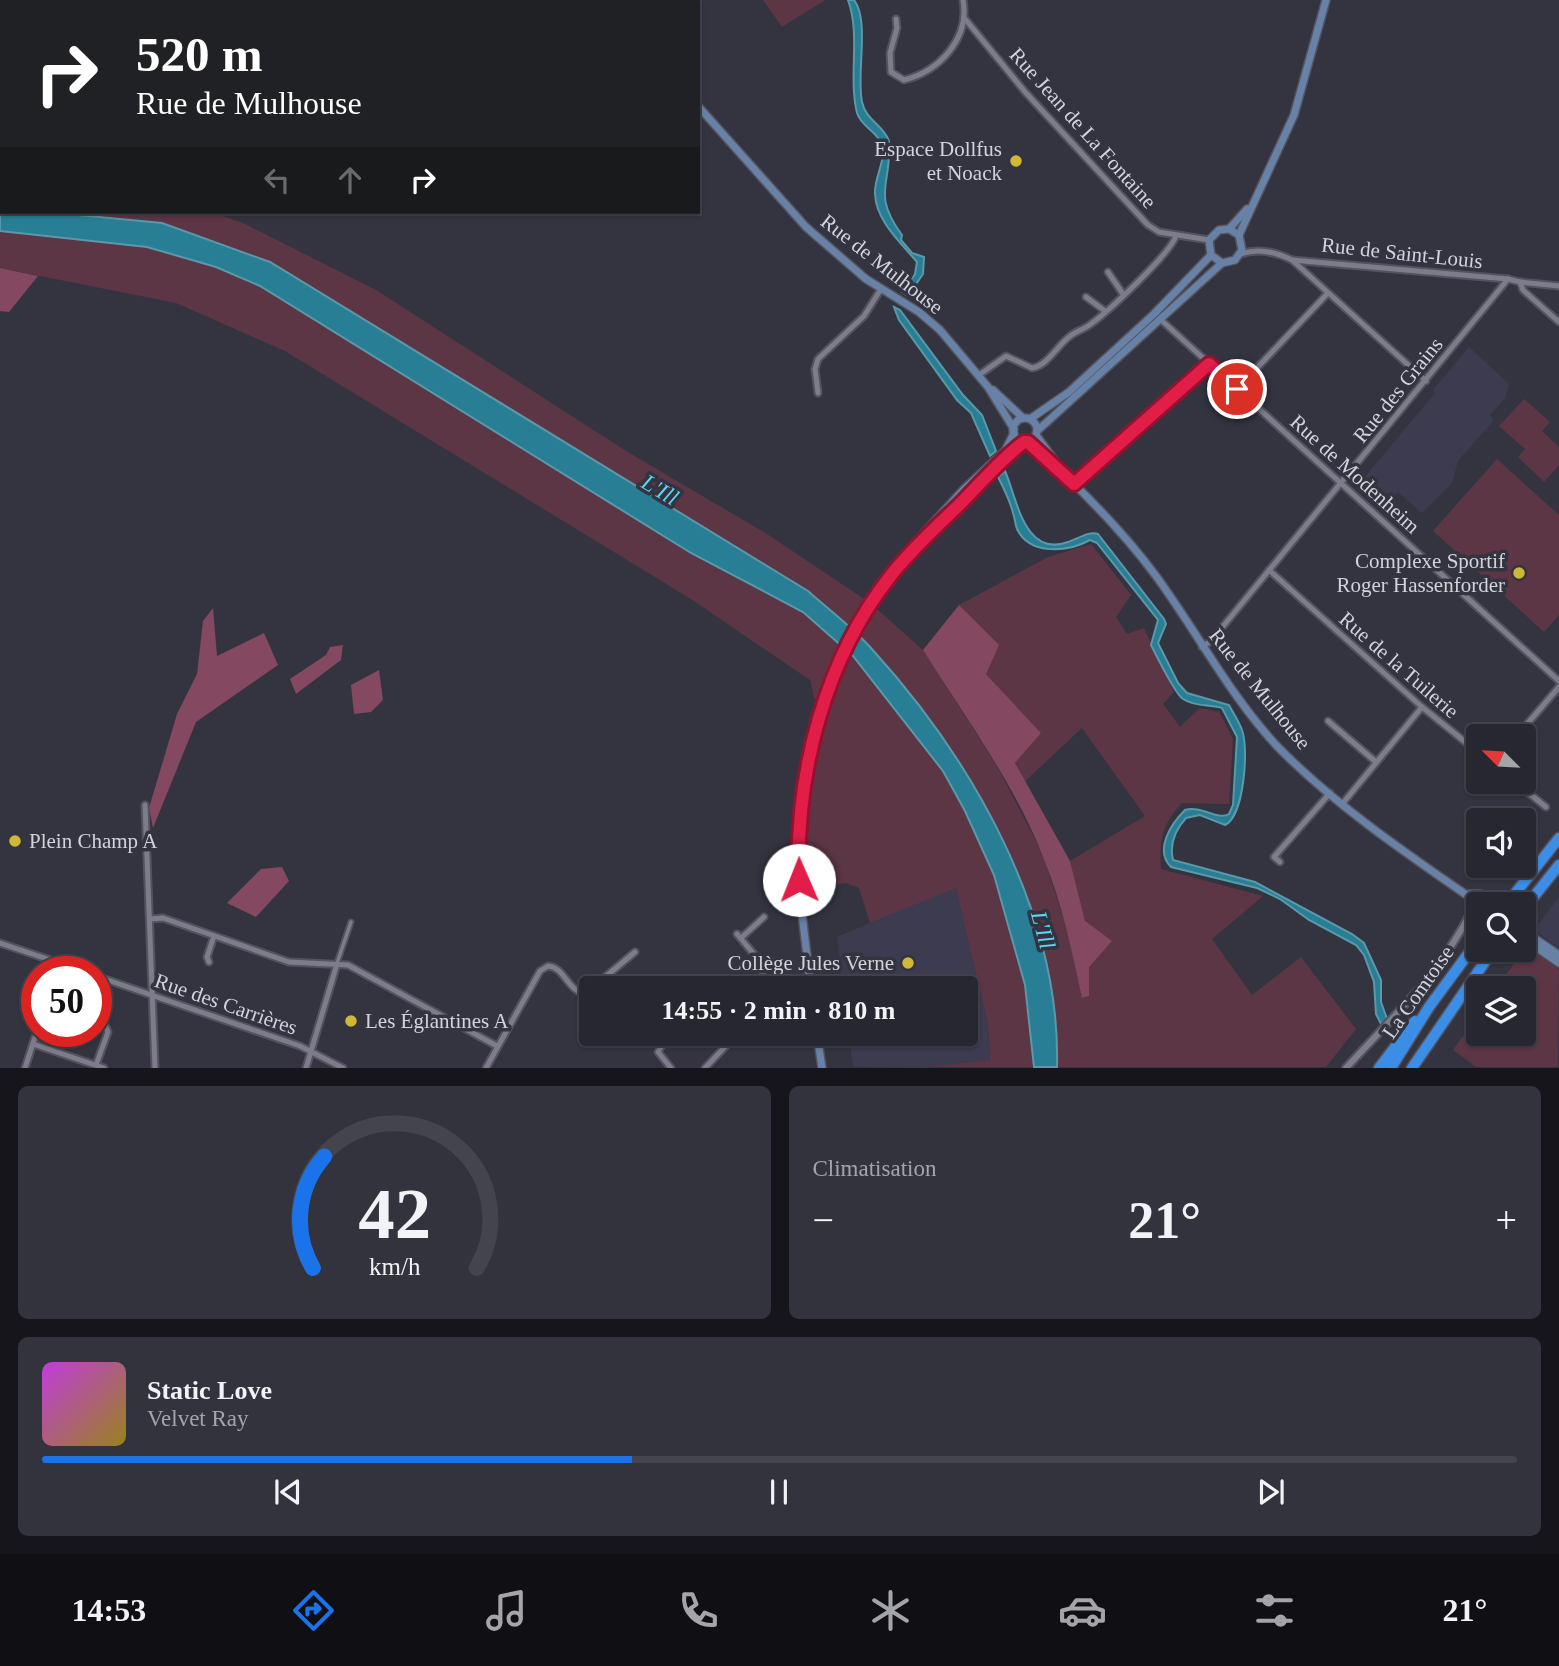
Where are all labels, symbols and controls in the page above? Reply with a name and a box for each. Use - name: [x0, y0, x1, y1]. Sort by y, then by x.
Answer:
- text: 520 m: [136, 27, 263, 82]
- icon: right: [21, 28, 112, 119]
- street label: Rue Jean de La Fontaine: [1005, 43, 1161, 213]
- text: Rue de Mulhouse: [136, 85, 362, 121]
- place label: Espace Dollfus et Noack: [874, 137, 1002, 185]
- marker: Espace Dollfus et Noack: [1008, 153, 1024, 169]
- icon: left: [258, 161, 296, 199]
- icon: ahead: [331, 161, 369, 199]
- icon: right: [404, 161, 442, 199]
- street label: Rue de Mulhouse: [816, 209, 948, 319]
- street label: Rue de Saint-Louis: [1320, 233, 1484, 273]
- street label: Rue des Grains: [1348, 333, 1448, 447]
- pin: [1207, 359, 1267, 419]
- icon: arrive: [1218, 370, 1256, 408]
- street label: Rue de Modenheim: [1285, 410, 1425, 538]
- water label: L'Ill: [636, 469, 683, 511]
- place label: Complexe Sportif Roger Hassenforder: [1336, 549, 1505, 597]
- marker: Complexe Sportif Roger Hassenforder: [1511, 565, 1527, 581]
- street label: Rue de la Tuilerie: [1335, 607, 1463, 723]
- street label: Rue de Mulhouse: [1204, 624, 1316, 754]
- north arrow: [1466, 724, 1536, 794]
- map controls: [1466, 724, 1536, 1046]
- button: sound: [1466, 808, 1536, 878]
- place label: Plein Champ A: [29, 829, 158, 853]
- marker: Plein Champ A: [7, 833, 23, 849]
- position arrow: [762, 843, 836, 917]
- button: search: [1466, 892, 1536, 962]
- water label: L'Ill: [1026, 907, 1060, 952]
- street label: La Comtoise: [1377, 941, 1459, 1043]
- place label: Collège Jules Verne: [728, 951, 894, 975]
- marker: Collège Jules Verne: [900, 955, 916, 971]
- speed limit sign: 50: [21, 956, 112, 1047]
- street label: Rue des Carrières: [152, 968, 300, 1040]
- button: layers: [1466, 976, 1536, 1046]
- text: 14:55 · 2 min · 810 m: [662, 996, 896, 1025]
- place label: Les Églantines A: [365, 1009, 509, 1033]
- marker: Les Églantines A: [343, 1013, 359, 1029]
- text: Climatisation: [813, 1156, 936, 1181]
- text: 42: [358, 1174, 431, 1255]
- text: 21°: [1128, 1192, 1201, 1249]
- text: −: [813, 1199, 834, 1241]
- text: +: [1496, 1199, 1517, 1241]
- text: km/h: [369, 1253, 420, 1280]
- text: Static Love: [147, 1376, 272, 1405]
- text: Velvet Ray: [147, 1406, 249, 1431]
- icon: previous: [269, 1473, 307, 1511]
- icon: pause: [760, 1473, 798, 1511]
- icon: next: [1252, 1473, 1290, 1511]
- icon: directions: [289, 1586, 338, 1635]
- icon: music: [482, 1586, 531, 1635]
- icon: phone: [674, 1586, 723, 1635]
- icon: climate: [866, 1586, 915, 1635]
- icon: car: [1058, 1586, 1107, 1635]
- icon: filters: [1250, 1586, 1299, 1635]
- text: 14:53: [72, 1592, 146, 1628]
- text: 21°: [1443, 1592, 1487, 1628]

